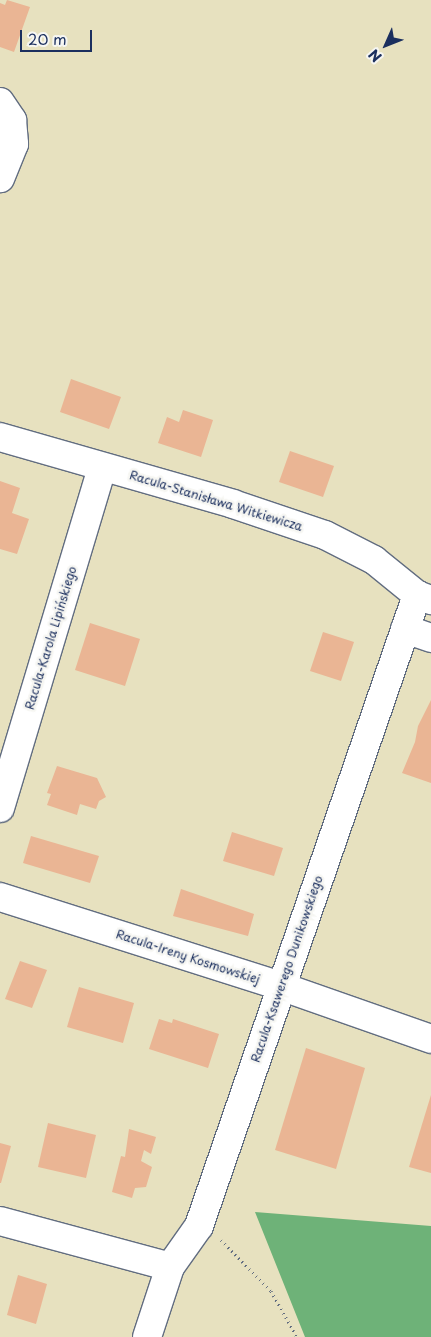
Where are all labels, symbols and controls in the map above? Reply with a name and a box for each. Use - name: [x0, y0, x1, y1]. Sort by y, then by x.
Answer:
- scale bar: [22, 20, 95, 52]
- north arrow: [361, 20, 411, 70]
- text: 20 m: [28, 27, 67, 50]
- text: N: [363, 44, 386, 67]
- street label: Racula-Stanisława Witkiewicza: [127, 468, 305, 534]
- street label: Racula-Karola Lipińskiego: [22, 564, 80, 712]
- street label: Racula-Ksawerego Dunikowskiego: [248, 873, 326, 1065]
- street label: Racula-Ireny Kosmowskiej: [114, 927, 262, 987]

